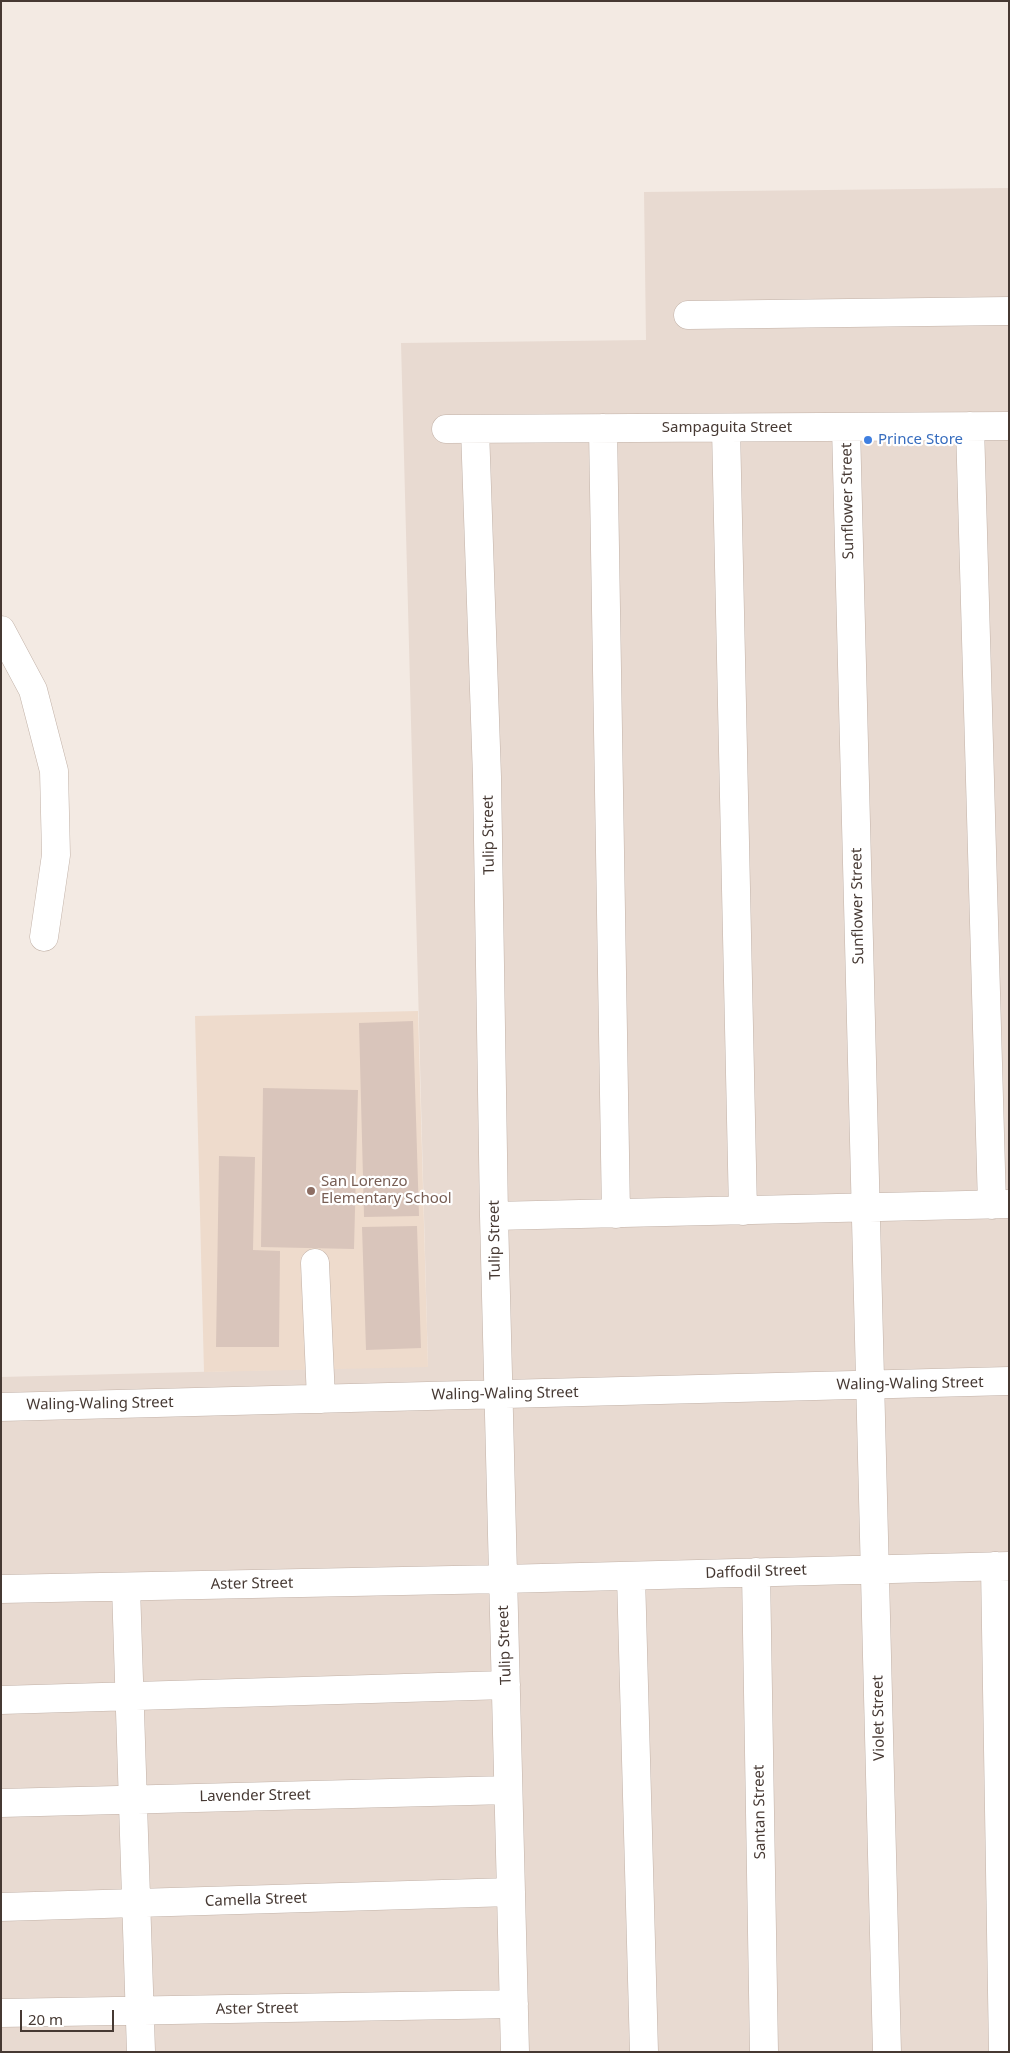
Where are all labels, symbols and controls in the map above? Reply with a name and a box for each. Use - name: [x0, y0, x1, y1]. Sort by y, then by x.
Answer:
- street label: Sampaguita Street: [662, 419, 792, 437]
- place label: Prince Store: [878, 431, 963, 449]
- marker: Prince Store: [862, 434, 874, 446]
- street label: Sunflower Street: [838, 442, 858, 560]
- street label: Tulip Street: [479, 795, 499, 875]
- street label: Sunflower Street: [848, 847, 868, 965]
- place label: San Lorenzo Elementary School: [321, 1173, 452, 1208]
- marker: San Lorenzo Elementary School: [305, 1185, 317, 1197]
- street label: Tulip Street: [485, 1200, 505, 1280]
- street label: Waling-Waling Street: [836, 1374, 984, 1394]
- street label: Waling-Waling Street: [431, 1384, 579, 1404]
- street label: Waling-Waling Street: [26, 1394, 174, 1414]
- street label: Daffodil Street: [705, 1561, 807, 1583]
- street label: Aster Street: [211, 1574, 293, 1594]
- street label: Tulip Street: [495, 1605, 515, 1685]
- street label: Violet Street: [869, 1675, 889, 1761]
- street label: Santan Street: [750, 1764, 770, 1860]
- street label: Lavender Street: [199, 1786, 311, 1806]
- street label: Camella Street: [205, 1889, 307, 1911]
- street label: Aster Street: [216, 1999, 298, 2019]
- scale bar: [22, 2000, 116, 2032]
- text: 20 m: [28, 2009, 63, 2029]

